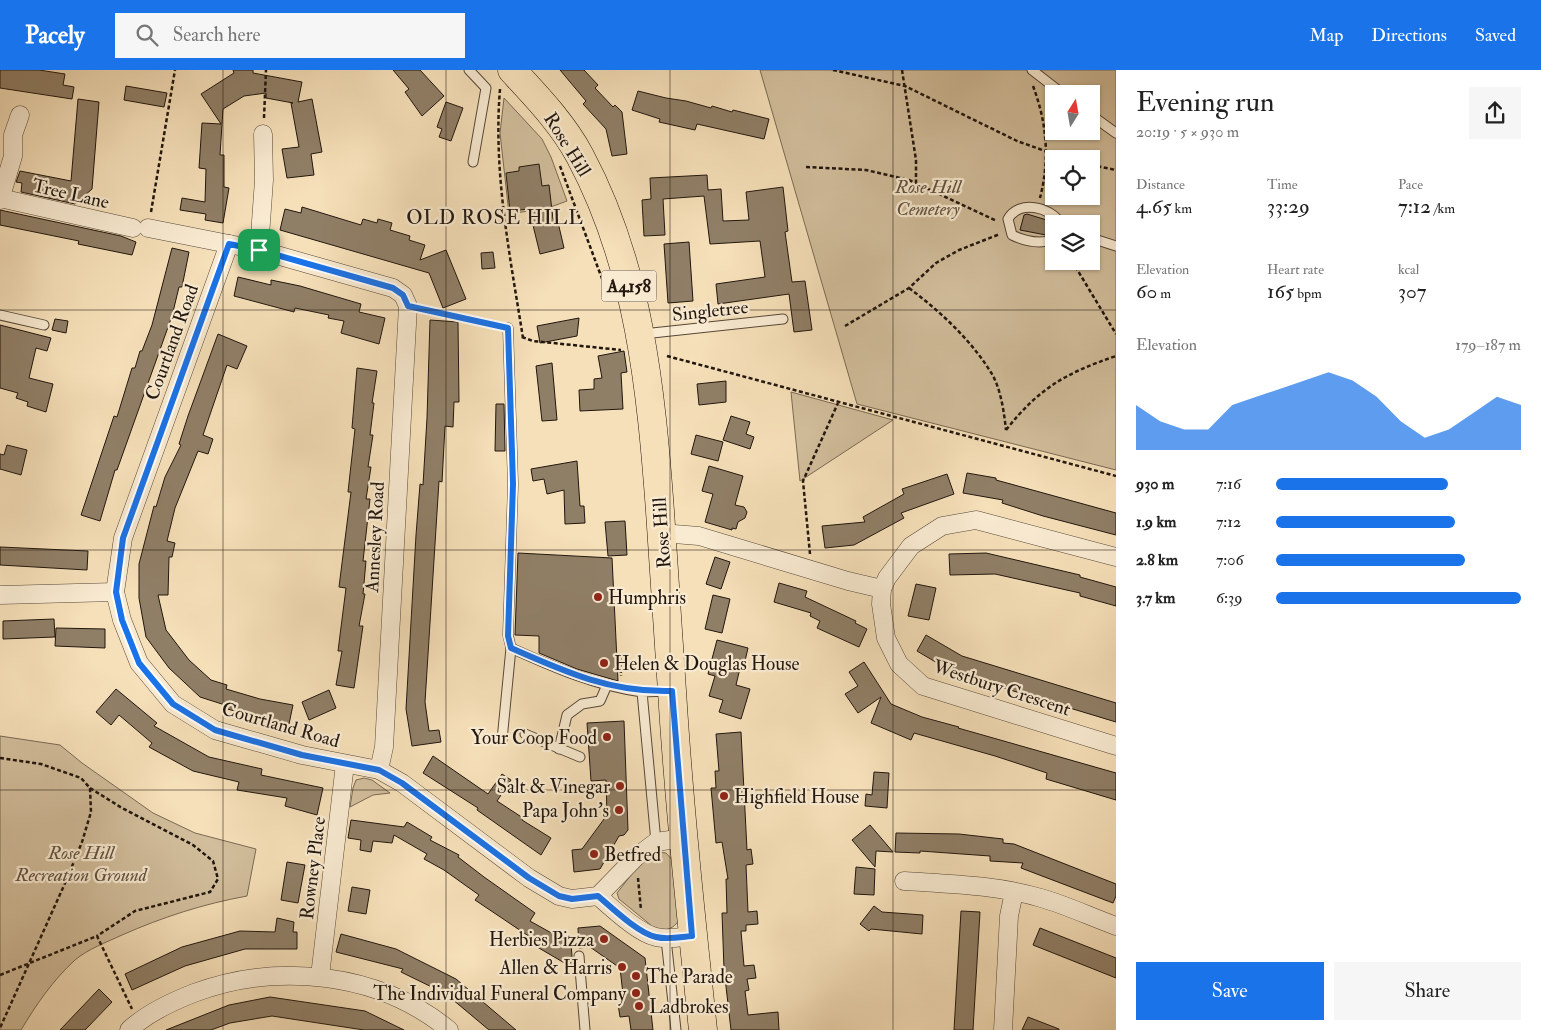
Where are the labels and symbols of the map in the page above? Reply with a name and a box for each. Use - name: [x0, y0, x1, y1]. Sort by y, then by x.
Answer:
- north arrow: [1045, 85, 1100, 140]
- street label: Rose Hill: [538, 108, 596, 181]
- street label: Tree Lane: [30, 173, 112, 214]
- park label: Rose Hill Cemetery: [894, 175, 963, 221]
- district label: OLD ROSE HILL: [406, 205, 584, 230]
- pin: [238, 229, 280, 271]
- road number: A4158: [602, 270, 656, 302]
- street label: Courtland Road: [140, 280, 204, 404]
- street label: Singletree: [671, 295, 749, 327]
- street label: Annesley Road: [360, 480, 390, 594]
- street label: Rose Hill: [648, 496, 676, 569]
- place label: Humphris: [608, 586, 686, 611]
- marker: Humphris: [592, 591, 604, 603]
- place label: Helen & Douglas House: [614, 652, 800, 676]
- street label: Westbury Crescent: [929, 654, 1074, 722]
- marker: Helen & Douglas House: [598, 657, 610, 669]
- street label: Courtland Road: [219, 697, 343, 753]
- place label: Your Coop Food: [471, 726, 598, 751]
- marker: Your Coop Food: [601, 731, 613, 743]
- place label: Salt & Vinegar: [496, 775, 610, 799]
- marker: Salt & Vinegar: [614, 780, 626, 792]
- place label: Highfield House: [734, 785, 859, 809]
- marker: Highfield House: [718, 790, 730, 802]
- place label: Papa John's: [522, 799, 609, 824]
- marker: Papa John's: [613, 804, 625, 816]
- street label: Rowney Place: [295, 815, 331, 921]
- park label: Rose Hill Recreation Ground: [14, 841, 148, 887]
- place label: Betfred: [604, 843, 662, 867]
- marker: Betfred: [588, 848, 600, 860]
- place label: Herbies Pizza: [489, 928, 594, 952]
- marker: Herbies Pizza: [598, 933, 610, 945]
- place label: Allen & Harris: [499, 956, 612, 980]
- marker: Allen & Harris: [616, 961, 628, 973]
- place label: The Parade: [646, 965, 733, 989]
- marker: The Parade: [630, 970, 642, 982]
- place label: The Individual Funeral Company: [373, 982, 627, 1007]
- marker: The Individual Funeral Company: [630, 987, 642, 999]
- place label: Ladbrokes: [649, 995, 729, 1019]
- marker: Ladbrokes: [633, 1000, 645, 1012]

